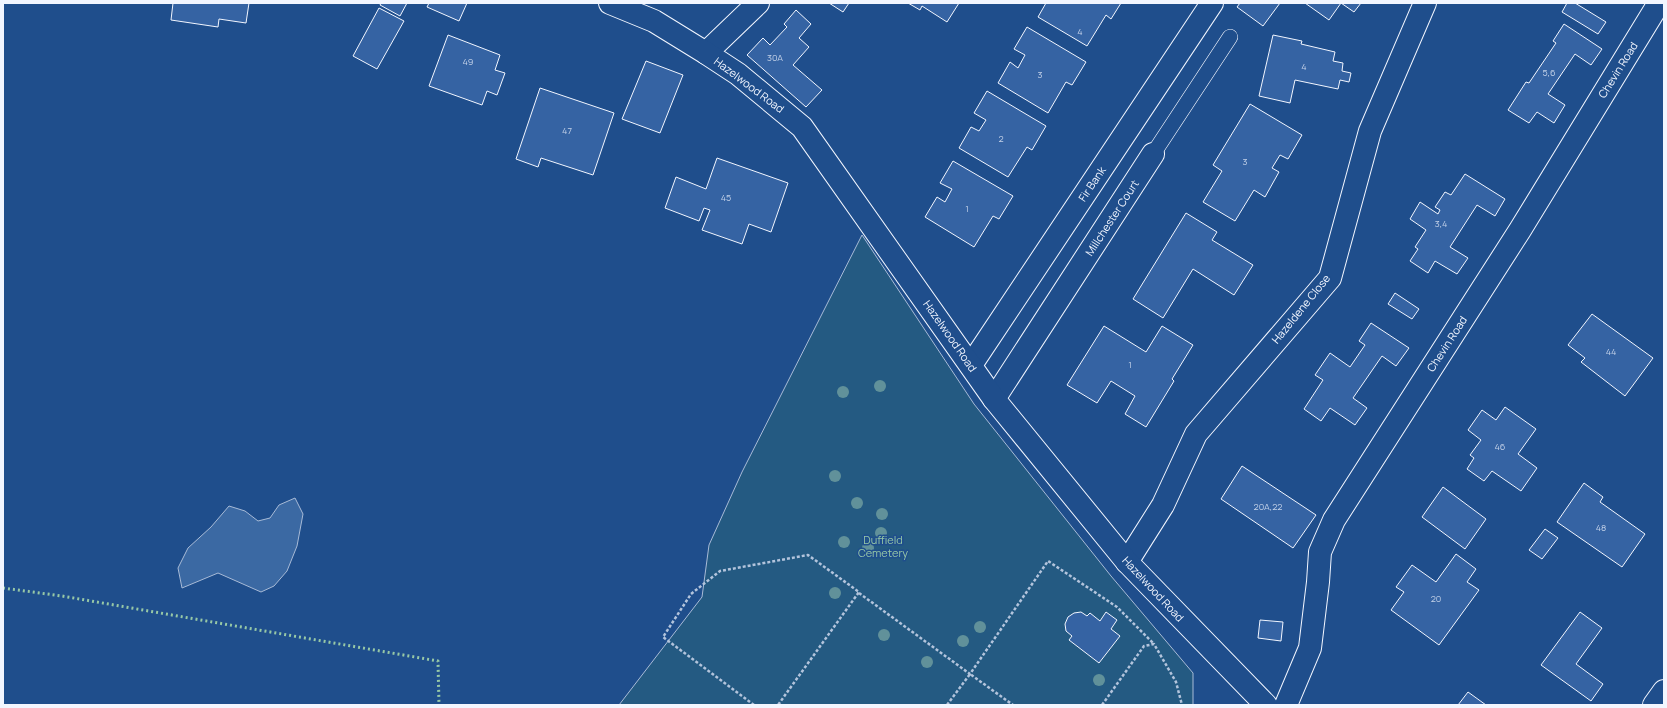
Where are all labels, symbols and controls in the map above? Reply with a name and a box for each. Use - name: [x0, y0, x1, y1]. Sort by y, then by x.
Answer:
- house number: 4: [1077, 25, 1083, 38]
- street label: Chevin Road: [1594, 39, 1641, 101]
- house number: 30A: [767, 51, 783, 64]
- street label: Hazelwood Road: [711, 53, 787, 116]
- house number: 49: [463, 55, 473, 68]
- house number: 4: [1301, 60, 1307, 73]
- house number: 5,6: [1542, 66, 1556, 79]
- house number: 3: [1038, 68, 1043, 81]
- house number: 47: [562, 124, 572, 137]
- house number: 2: [998, 132, 1004, 145]
- house number: 3: [1243, 155, 1248, 168]
- street label: Fir Bank: [1074, 163, 1109, 204]
- street label: Millchester Court: [1081, 177, 1142, 259]
- house number: 45: [721, 191, 731, 204]
- house number: 1: [965, 202, 969, 215]
- house number: 3,4: [1435, 217, 1447, 230]
- street label: Hazeldene Close: [1268, 270, 1334, 346]
- street label: Hazelwood Road: [920, 297, 981, 374]
- street label: Chevin Road: [1423, 313, 1470, 374]
- house number: 44: [1606, 345, 1616, 358]
- house number: 1: [1128, 358, 1132, 371]
- house number: 46: [1495, 440, 1506, 453]
- house number: 20A,22: [1254, 500, 1282, 513]
- house number: 48: [1596, 521, 1606, 534]
- park label: Duffield Cemetery: [858, 532, 908, 560]
- street label: Hazelwood Road: [1119, 553, 1188, 625]
- house number: 20: [1431, 592, 1441, 605]

